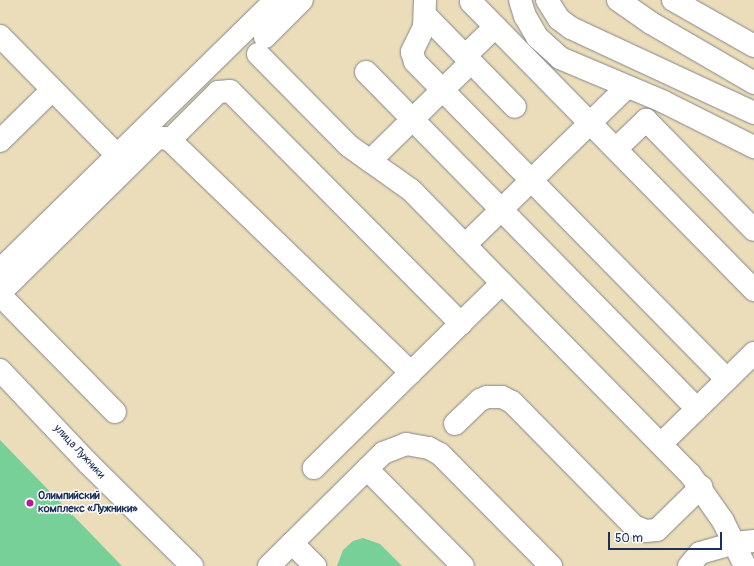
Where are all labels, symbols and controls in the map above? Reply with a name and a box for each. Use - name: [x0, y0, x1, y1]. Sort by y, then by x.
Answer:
- street label: улица Лужники: [51, 422, 107, 482]
- place label: Олимпийский комплекс «Лужники»: [38, 490, 138, 516]
- marker: Олимпийский комплекс «Лужники»: [25, 498, 35, 508]
- scale bar: [610, 524, 724, 550]
- text: 50 m: [615, 531, 643, 546]

